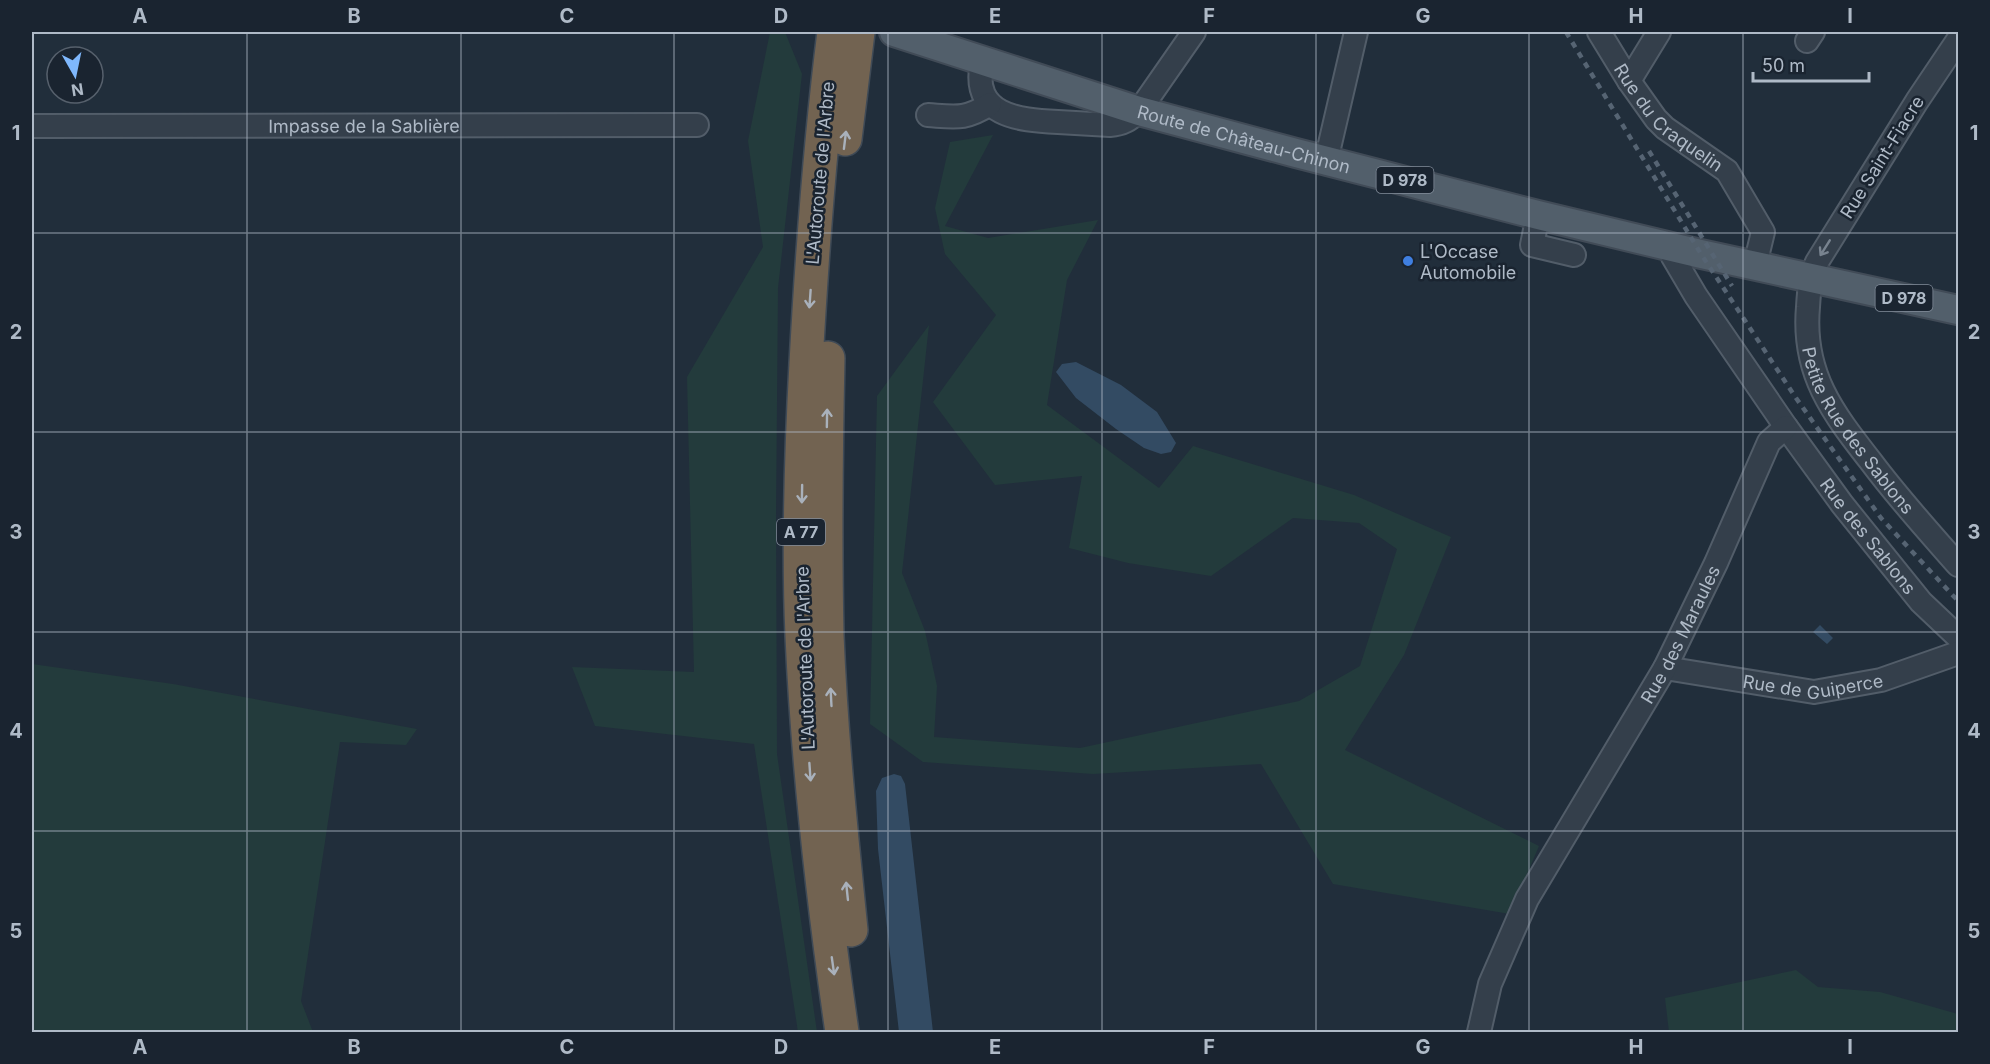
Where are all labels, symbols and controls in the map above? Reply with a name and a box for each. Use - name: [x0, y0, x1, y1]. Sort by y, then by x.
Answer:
- text: A: [133, 4, 148, 28]
- text: B: [347, 4, 361, 28]
- text: C: [560, 4, 574, 28]
- text: D: [774, 4, 788, 28]
- text: E: [989, 4, 1001, 28]
- text: F: [1203, 4, 1215, 28]
- text: G: [1415, 4, 1431, 28]
- text: H: [1629, 4, 1643, 28]
- text: I: [1847, 4, 1853, 28]
- north arrow: [45, 45, 105, 105]
- scale bar: [1753, 45, 1868, 83]
- text: 50 m: [1762, 55, 1805, 76]
- street label: Rue du Craquelin: [1610, 60, 1727, 176]
- text: N: [70, 79, 85, 101]
- street label: L'Autoroute de l'Arbre: [802, 81, 838, 265]
- street label: Rue Saint-Fiacre: [1836, 92, 1928, 222]
- street label: Route de Château-Chinon: [1135, 101, 1353, 177]
- street label: Impasse de la Sablière: [268, 115, 460, 136]
- text: 1: [12, 121, 20, 145]
- text: 1: [1970, 121, 1978, 145]
- one-way arrow: [840, 130, 851, 150]
- road number: D 978: [1376, 167, 1434, 193]
- one-way arrow: [1819, 239, 1831, 256]
- place label: L'Occase Automobile: [1420, 241, 1516, 283]
- marker: L'Occase Automobile: [1401, 254, 1415, 268]
- road number: D 978: [1876, 285, 1932, 311]
- one-way arrow: [804, 288, 815, 308]
- text: 2: [10, 320, 22, 344]
- text: 2: [1968, 320, 1980, 344]
- street label: Petite Rue des Sablons: [1799, 345, 1919, 518]
- one-way arrow: [821, 409, 833, 429]
- street label: Rue des Sablons: [1816, 474, 1921, 598]
- one-way arrow: [796, 483, 808, 503]
- road number: A 77: [777, 519, 825, 545]
- text: 3: [10, 520, 22, 544]
- text: 3: [1968, 520, 1980, 544]
- street label: Rue des Maraules: [1636, 562, 1724, 707]
- street label: L'Autoroute de l'Arbre: [791, 566, 819, 750]
- street label: Rue de Guiperce: [1741, 669, 1885, 703]
- one-way arrow: [825, 687, 836, 707]
- text: 4: [9, 719, 23, 743]
- text: 4: [1967, 719, 1981, 743]
- one-way arrow: [805, 762, 816, 782]
- one-way arrow: [841, 882, 852, 902]
- text: 5: [10, 919, 22, 943]
- text: 5: [1968, 919, 1980, 943]
- one-way arrow: [827, 956, 838, 976]
- text: A: [133, 1035, 148, 1059]
- text: B: [347, 1035, 361, 1059]
- text: C: [560, 1035, 574, 1059]
- text: D: [774, 1035, 788, 1059]
- text: E: [989, 1035, 1001, 1059]
- text: F: [1203, 1035, 1215, 1059]
- text: G: [1415, 1035, 1431, 1059]
- text: H: [1629, 1035, 1643, 1059]
- text: I: [1847, 1035, 1853, 1059]

